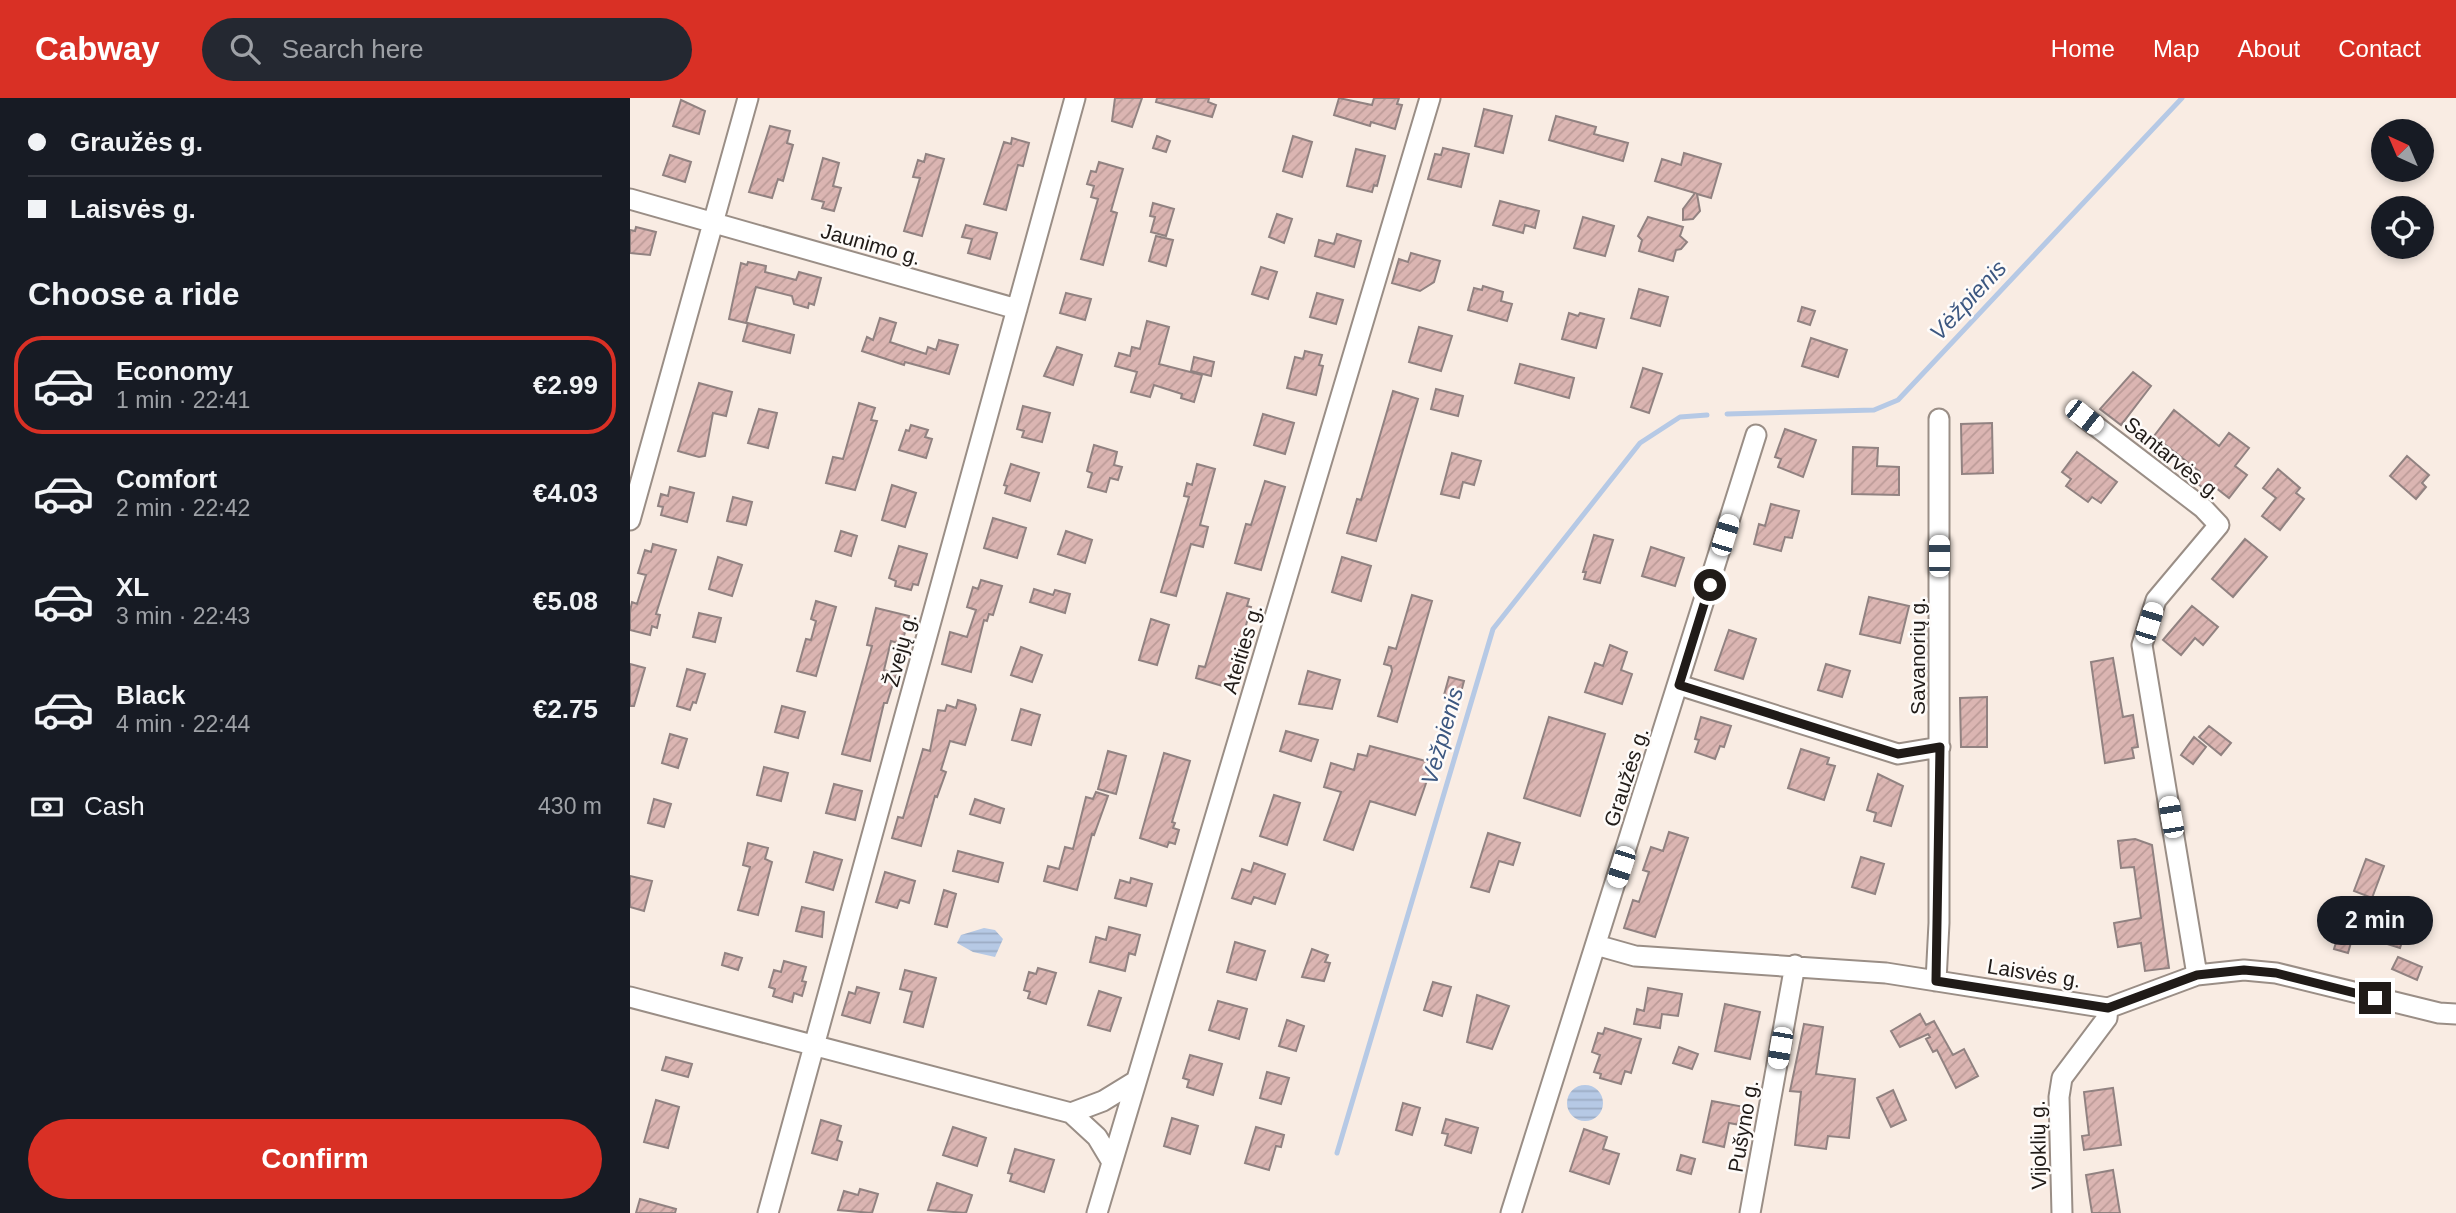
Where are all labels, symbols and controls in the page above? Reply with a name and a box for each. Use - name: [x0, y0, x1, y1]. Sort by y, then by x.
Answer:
- search box: [202, 18, 692, 81]
- text: Cabway: [35, 30, 160, 67]
- icon: search: [226, 30, 264, 68]
- text: Search here: [282, 34, 423, 64]
- text: Home: [2051, 35, 2115, 62]
- text: Map: [2153, 35, 2200, 62]
- text: About: [2238, 35, 2300, 62]
- text: Contact: [2338, 35, 2421, 62]
- north arrow: [2371, 119, 2434, 182]
- map controls: [2371, 119, 2434, 259]
- text: Graužės g.: [70, 127, 203, 157]
- text: Laisvės g.: [70, 194, 196, 224]
- button: locate: [2371, 196, 2434, 259]
- street label: Jaunimo g.: [818, 219, 924, 269]
- water label: Vėžpienis: [1924, 254, 2012, 345]
- text: Choose a ride: [28, 276, 240, 312]
- icon: car: [32, 354, 95, 417]
- text: Economy: [116, 356, 233, 386]
- text: €2.99: [533, 370, 598, 400]
- text: 1 min · 22:41: [116, 387, 250, 413]
- car: [2061, 396, 2108, 438]
- street label: Santarvės g.: [2120, 412, 2226, 504]
- icon: car: [32, 462, 95, 525]
- text: Comfort: [116, 464, 217, 494]
- text: €4.03: [533, 478, 598, 508]
- text: 2 min · 22:42: [116, 495, 250, 521]
- car: [1709, 512, 1742, 558]
- car: [1929, 535, 1950, 577]
- route start: [1694, 569, 1726, 601]
- icon: car: [32, 570, 95, 633]
- text: XL: [116, 572, 149, 602]
- text: €5.08: [533, 586, 598, 616]
- street label: Savanorių g.: [1906, 597, 1929, 715]
- car: [2133, 600, 2166, 646]
- street label: Ateities g.: [1218, 602, 1266, 696]
- text: 3 min · 22:43: [116, 603, 250, 629]
- street label: Žvejų g.: [879, 611, 921, 689]
- icon: car: [32, 678, 95, 741]
- text: Black: [116, 680, 185, 710]
- water label: Vėžpienis: [1416, 684, 1468, 788]
- text: €2.75: [533, 694, 598, 724]
- text: 4 min · 22:44: [116, 711, 250, 737]
- street label: Graužės g.: [1599, 725, 1653, 829]
- icon: cash: [28, 788, 66, 826]
- text: Cash: [84, 791, 145, 821]
- text: 430 m: [538, 793, 602, 819]
- car: [2158, 794, 2185, 840]
- car: [1605, 844, 1638, 890]
- callout: 2 min: [2317, 897, 2433, 946]
- text: 2 min: [2345, 907, 2405, 933]
- street label: Laisvės g.: [1986, 954, 2082, 992]
- route end: [2359, 982, 2391, 1014]
- car: [1767, 1025, 1794, 1071]
- street label: Pušyno g.: [1724, 1078, 1762, 1174]
- street label: Vijoklių g.: [2026, 1100, 2050, 1190]
- button: Confirm: [28, 1119, 602, 1199]

